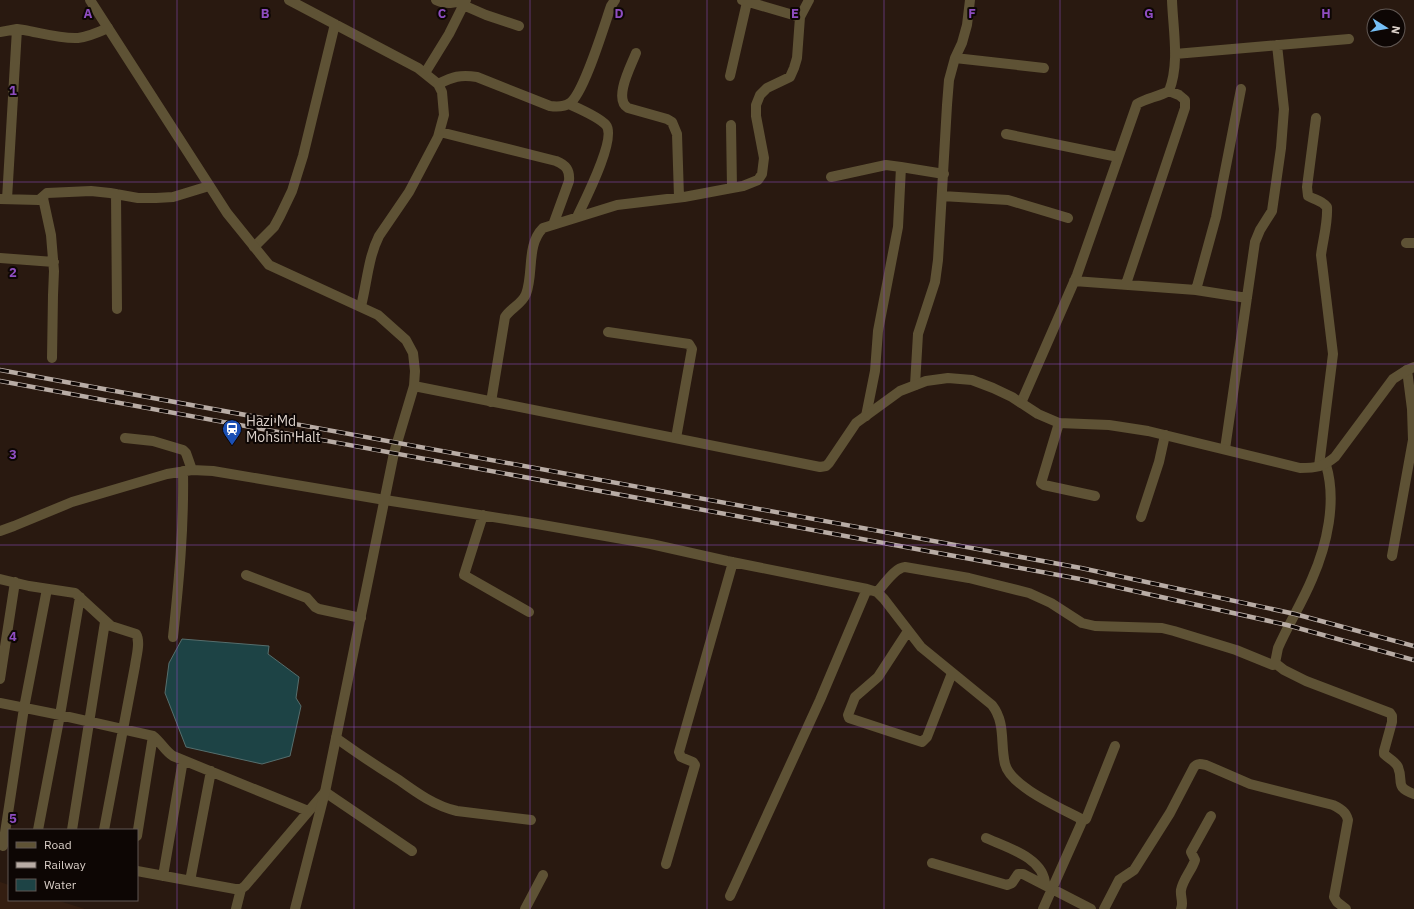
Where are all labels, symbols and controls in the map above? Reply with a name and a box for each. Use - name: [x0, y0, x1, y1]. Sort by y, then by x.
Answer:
- text: A: [84, 5, 93, 22]
- text: B: [261, 5, 270, 22]
- text: C: [438, 5, 447, 22]
- text: D: [614, 5, 624, 22]
- text: E: [791, 5, 799, 22]
- text: F: [968, 5, 976, 22]
- text: G: [1144, 5, 1154, 22]
- text: H: [1321, 5, 1331, 22]
- north arrow: [1366, 8, 1406, 48]
- text: N: [1388, 25, 1403, 35]
- text: 1: [9, 82, 17, 99]
- text: 2: [9, 264, 17, 281]
- place label: Hazi Md Mohsin Halt: [246, 412, 321, 446]
- station icon: Hazi Md Mohsin Halt: [221, 418, 243, 446]
- text: 3: [9, 446, 17, 463]
- text: 4: [9, 628, 17, 645]
- text: 5: [9, 810, 17, 827]
- legend: [8, 829, 138, 901]
- text: Road: [44, 837, 72, 852]
- text: Railway: [44, 857, 86, 872]
- text: Water: [44, 877, 77, 892]

